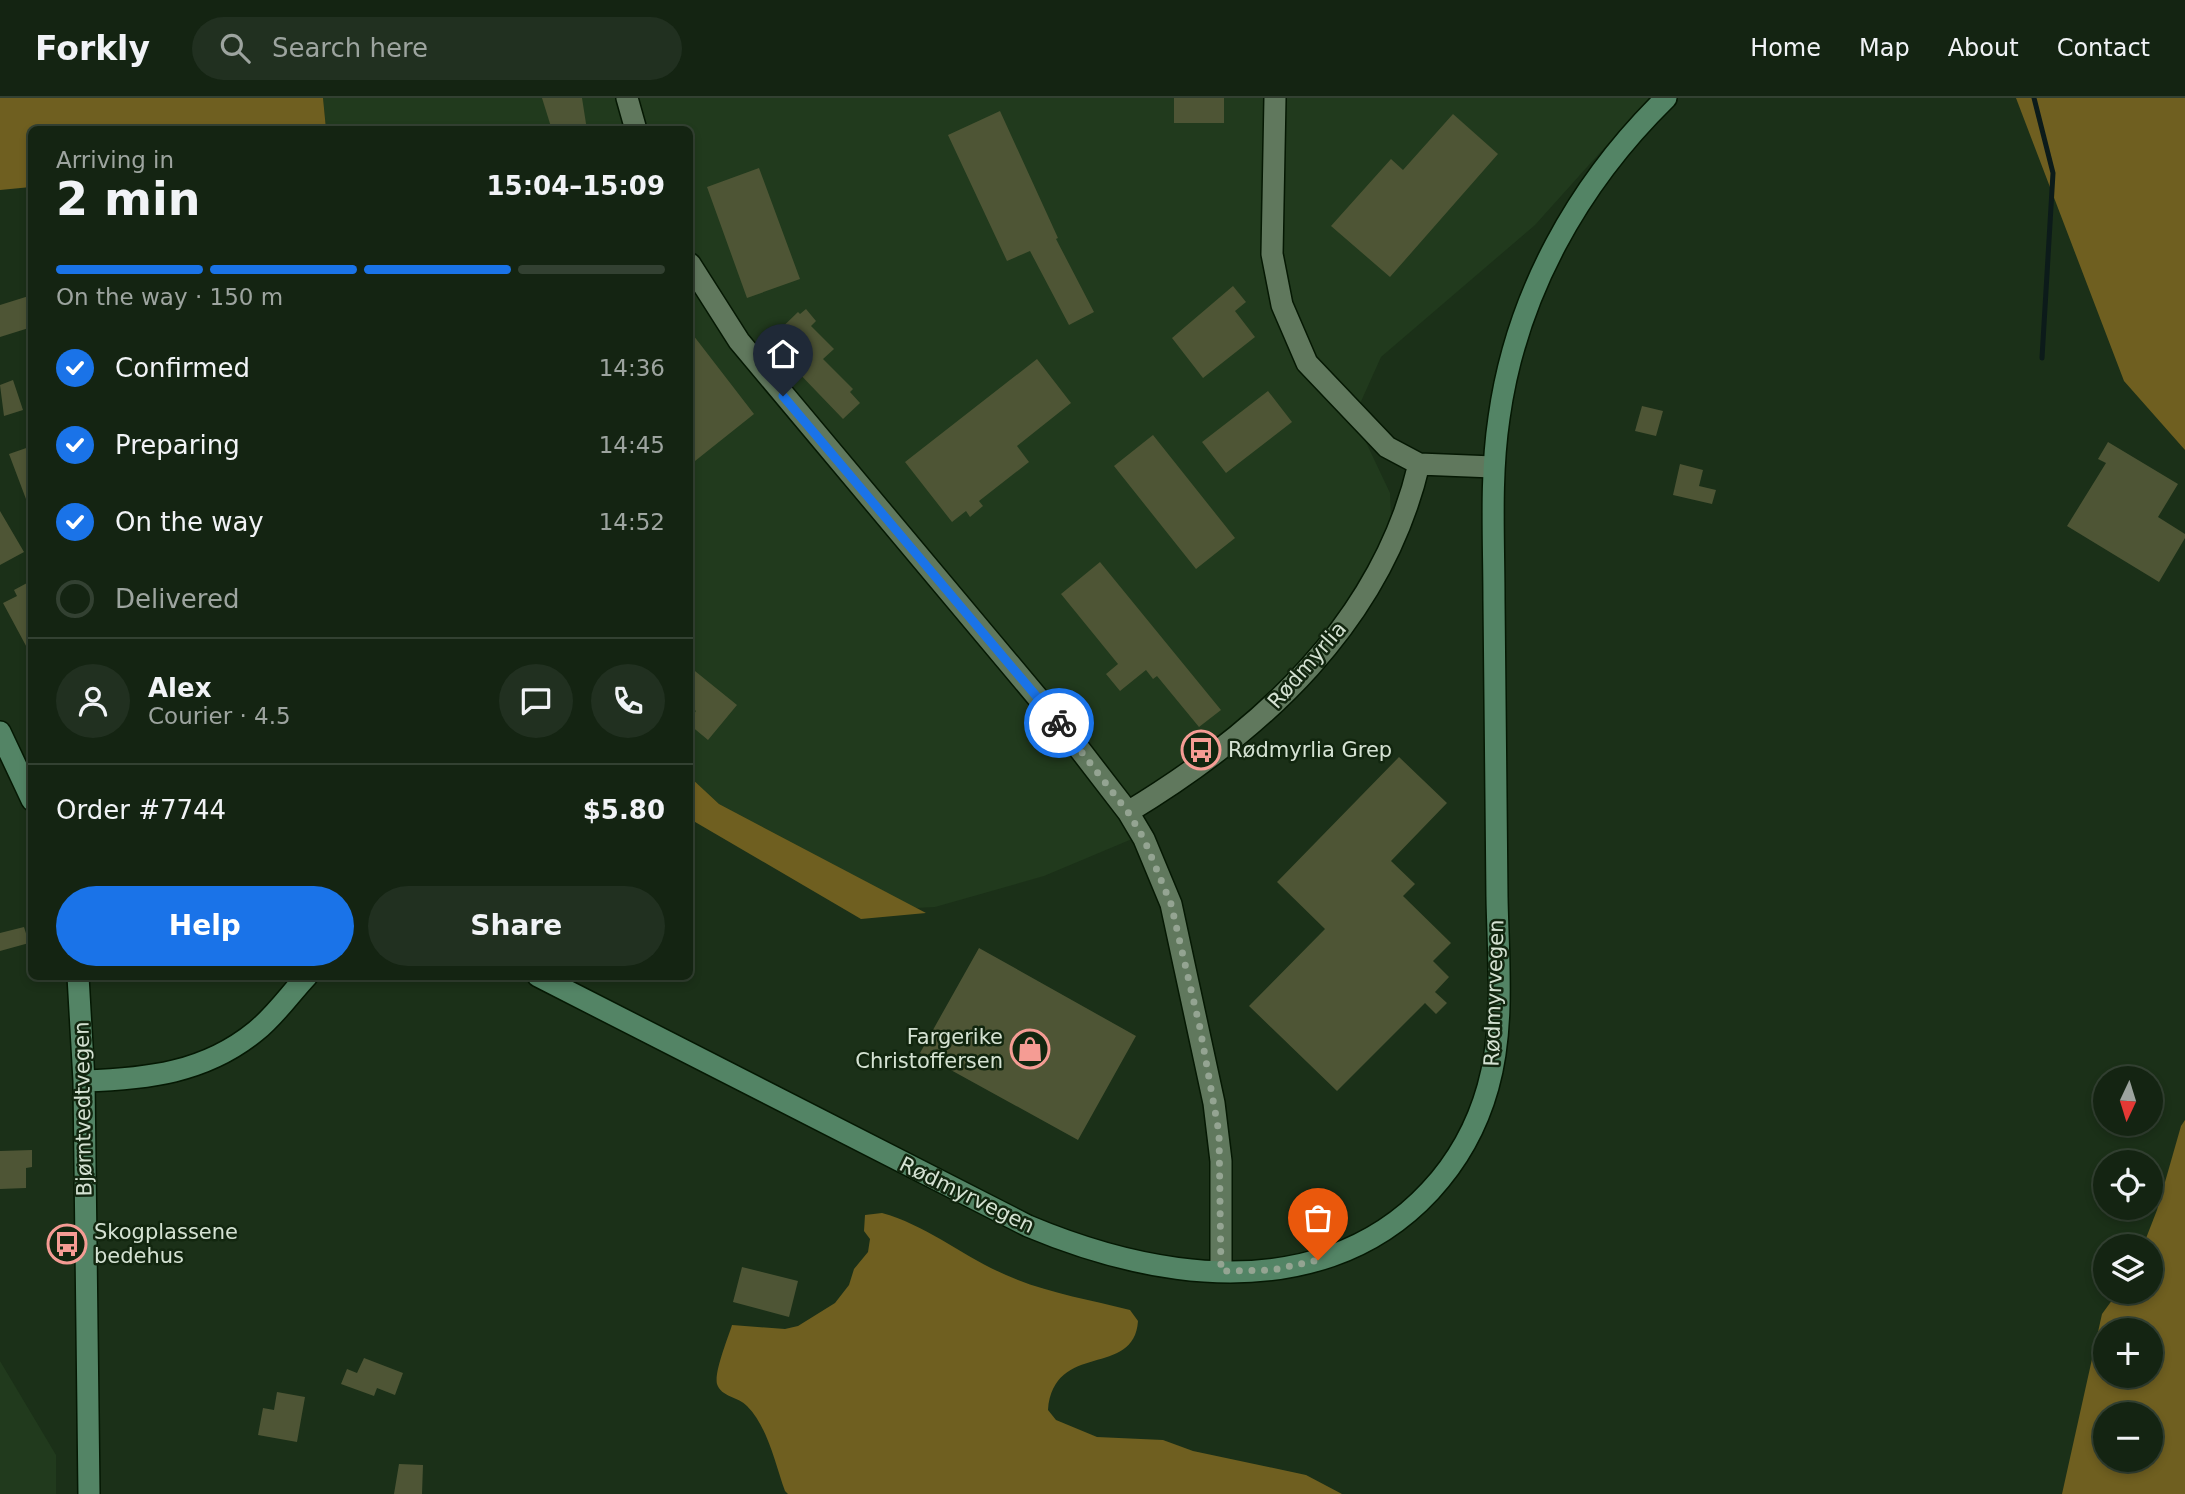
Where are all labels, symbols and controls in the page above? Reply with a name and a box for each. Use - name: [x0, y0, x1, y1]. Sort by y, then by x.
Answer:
- search box: [192, 17, 682, 80]
- text: Forkly: [35, 29, 150, 68]
- icon: search: [216, 29, 254, 67]
- text: Search here: [272, 33, 428, 63]
- text: Home: [1750, 34, 1821, 62]
- text: Map: [1859, 34, 1910, 62]
- text: About: [1948, 34, 2019, 62]
- text: Contact: [2057, 34, 2150, 62]
- text: Arriving in: [56, 147, 174, 173]
- text: 15:04–15:09: [486, 171, 665, 201]
- text: 2 min: [56, 172, 200, 226]
- text: On the way · 150 m: [56, 284, 283, 310]
- pin: [753, 324, 813, 396]
- icon: home: [764, 335, 802, 373]
- icon: check: [56, 349, 94, 387]
- text: Confirmed: [115, 353, 250, 383]
- text: 14:36: [599, 355, 665, 381]
- icon: check: [56, 426, 94, 464]
- text: Preparing: [115, 430, 240, 460]
- text: 14:45: [599, 432, 665, 458]
- icon: check: [56, 503, 94, 541]
- text: On the way: [115, 507, 264, 537]
- text: 14:52: [599, 509, 665, 535]
- text: Delivered: [115, 584, 239, 614]
- street label: Rødmyrlia: [1263, 617, 1351, 713]
- button: person: [56, 664, 130, 738]
- button: chat: [499, 664, 573, 738]
- button: phone: [591, 664, 665, 738]
- text: Alex: [148, 673, 211, 703]
- courier: [1024, 688, 1094, 758]
- text: Courier · 4.5: [148, 703, 291, 729]
- icon: bike: [1040, 704, 1078, 742]
- bus stop icon: Rødmyrlia Grep: [1180, 729, 1222, 771]
- place label: Rødmyrlia Grep: [1228, 738, 1392, 762]
- text: Order #7744: [56, 795, 226, 825]
- text: $5.80: [583, 795, 665, 825]
- button: Help: [56, 886, 354, 966]
- button: Share: [368, 886, 665, 966]
- street label: Rødmyrvegen: [1479, 919, 1509, 1067]
- street label: Bjørntvedtvegen: [69, 1021, 97, 1197]
- place label: Fargerike Christoffersen: [855, 1025, 1003, 1073]
- shop icon: Fargerike Christoffersen: [1009, 1028, 1051, 1070]
- north arrow: [2093, 1066, 2163, 1136]
- map controls: [2093, 1066, 2163, 1472]
- button: locate: [2093, 1150, 2163, 1220]
- street label: Rødmyrvegen: [896, 1152, 1038, 1238]
- pin: [1288, 1188, 1348, 1260]
- icon: bag: [1299, 1199, 1337, 1237]
- place label: Skogplassene bedehus: [94, 1220, 238, 1268]
- bus stop icon: Skogplassene bedehus: [46, 1223, 88, 1265]
- button: layers: [2093, 1234, 2163, 1304]
- button: +: [2093, 1318, 2163, 1388]
- button: −: [2093, 1402, 2163, 1472]

